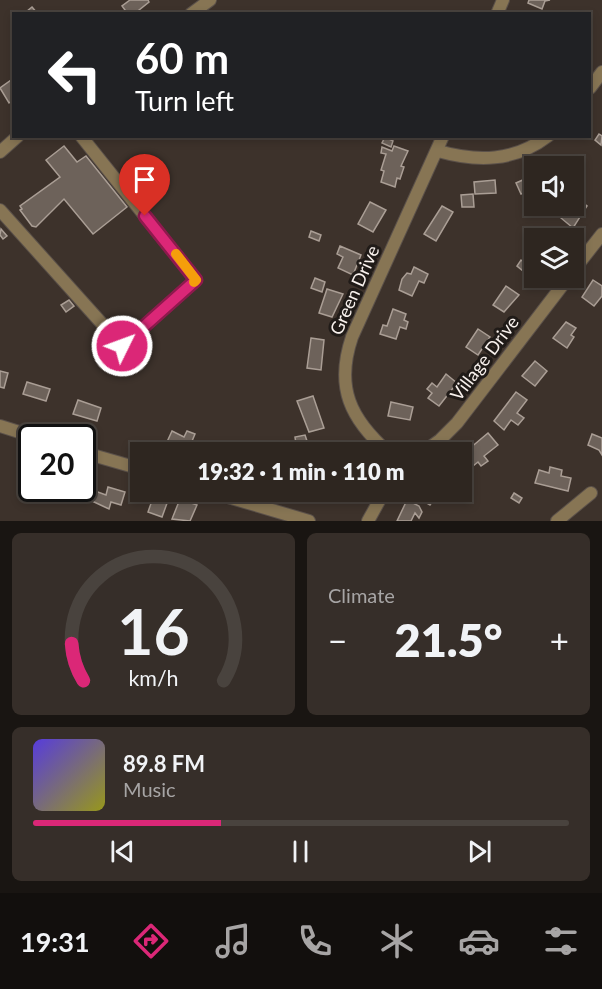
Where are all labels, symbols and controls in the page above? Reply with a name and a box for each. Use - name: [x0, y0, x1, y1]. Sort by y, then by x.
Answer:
- text: 60 m: [135, 33, 229, 83]
- icon: left: [36, 36, 114, 114]
- text: Turn left: [135, 84, 234, 117]
- pin: [119, 154, 170, 216]
- map controls: [524, 156, 584, 288]
- button: sound: [524, 156, 584, 216]
- icon: arrive: [128, 163, 161, 196]
- button: layers: [524, 228, 584, 288]
- street label: Green Drive: [324, 242, 384, 338]
- street label: Village Drive: [445, 311, 523, 405]
- position arrow: [90, 314, 154, 378]
- speed limit sign: 20: [18, 424, 96, 502]
- text: 19:32 · 1 min · 110 m: [198, 458, 404, 485]
- text: Climate: [328, 583, 395, 607]
- text: 16: [117, 593, 190, 668]
- text: 21.5°: [395, 613, 502, 667]
- text: −: [328, 620, 347, 660]
- text: +: [550, 620, 569, 660]
- text: km/h: [128, 665, 179, 691]
- text: 89.8 FM: [123, 750, 205, 777]
- text: Music: [123, 777, 176, 801]
- icon: previous: [106, 835, 139, 868]
- icon: pause: [284, 835, 317, 868]
- icon: next: [463, 835, 496, 868]
- icon: directions: [130, 920, 172, 962]
- icon: music: [212, 920, 254, 962]
- icon: phone: [294, 920, 336, 962]
- icon: climate: [376, 920, 418, 962]
- icon: car: [458, 920, 500, 962]
- icon: filters: [540, 920, 582, 962]
- text: 19:31: [20, 925, 90, 958]

